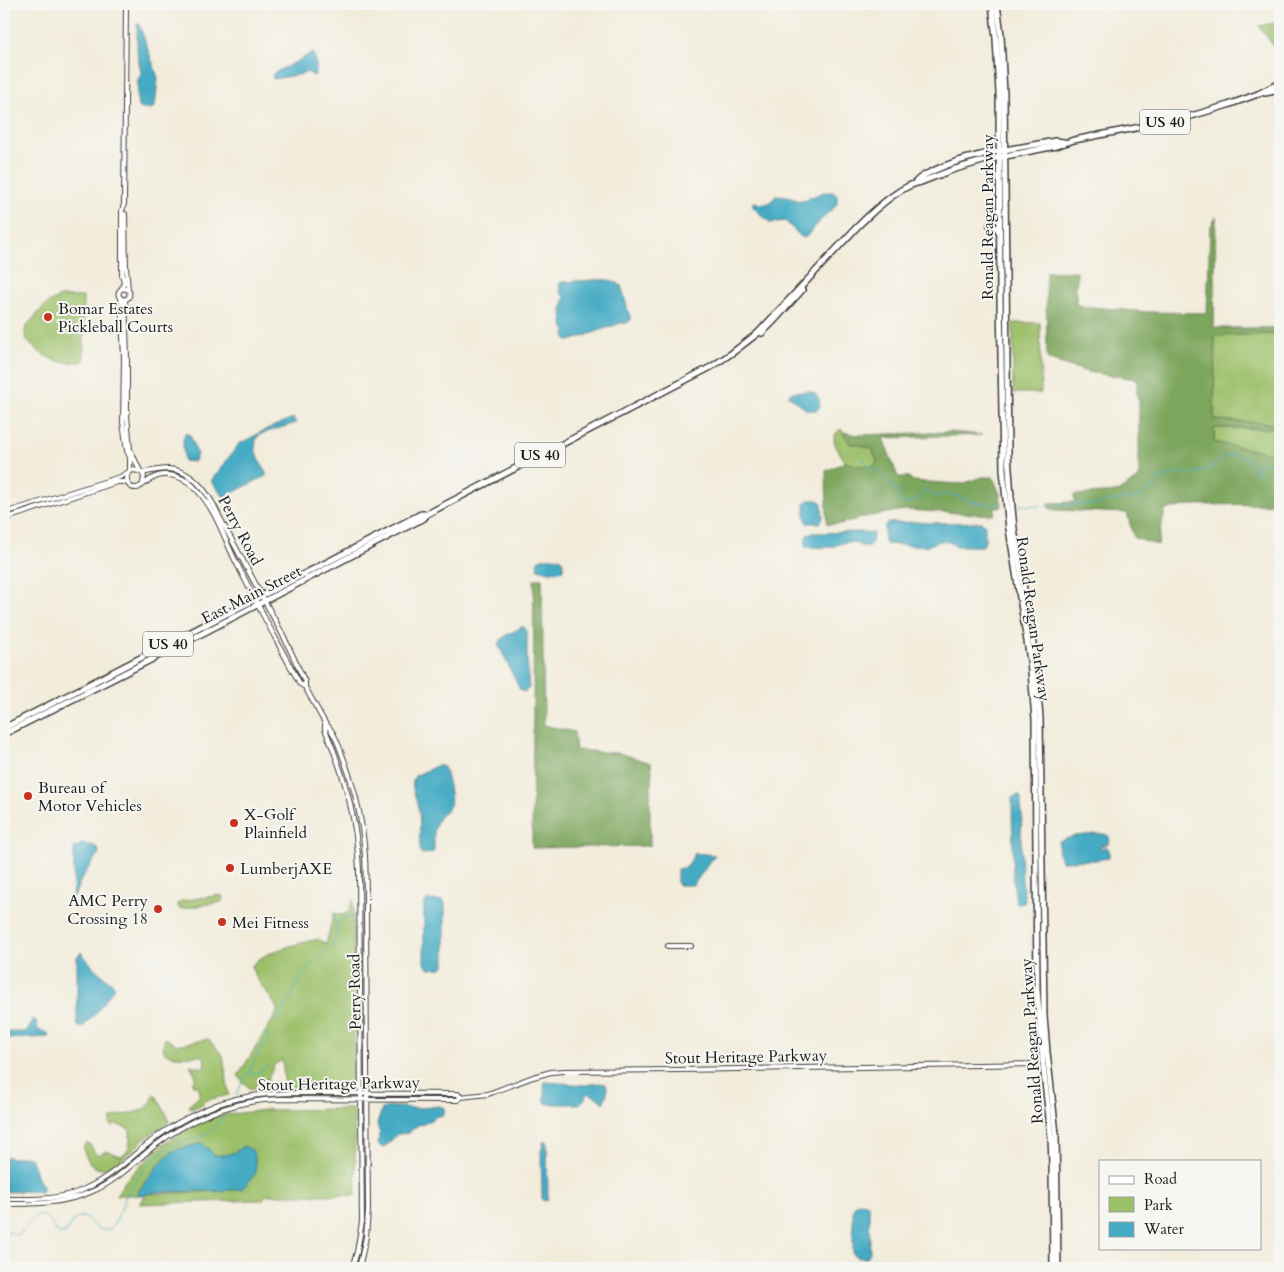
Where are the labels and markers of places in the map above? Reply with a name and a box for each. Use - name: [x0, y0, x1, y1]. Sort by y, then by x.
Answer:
- place label: Bomar Estates Pickleball Courts: [58, 298, 173, 338]
- marker: Bomar Estates Pickleball Courts: [42, 311, 54, 323]
- place label: Bureau of Motor Vehicles: [38, 777, 142, 817]
- marker: Bureau of Motor Vehicles: [22, 790, 34, 802]
- place label: X-Golf Plainfield: [244, 804, 307, 844]
- marker: X-Golf Plainfield: [228, 817, 240, 829]
- place label: LumberjAXE: [240, 858, 332, 880]
- marker: LumberjAXE: [224, 862, 236, 874]
- place label: AMC Perry Crossing 18: [67, 890, 149, 930]
- marker: AMC Perry Crossing 18: [152, 903, 164, 915]
- place label: Mei Fitness: [232, 912, 309, 934]
- marker: Mei Fitness: [216, 916, 228, 928]

